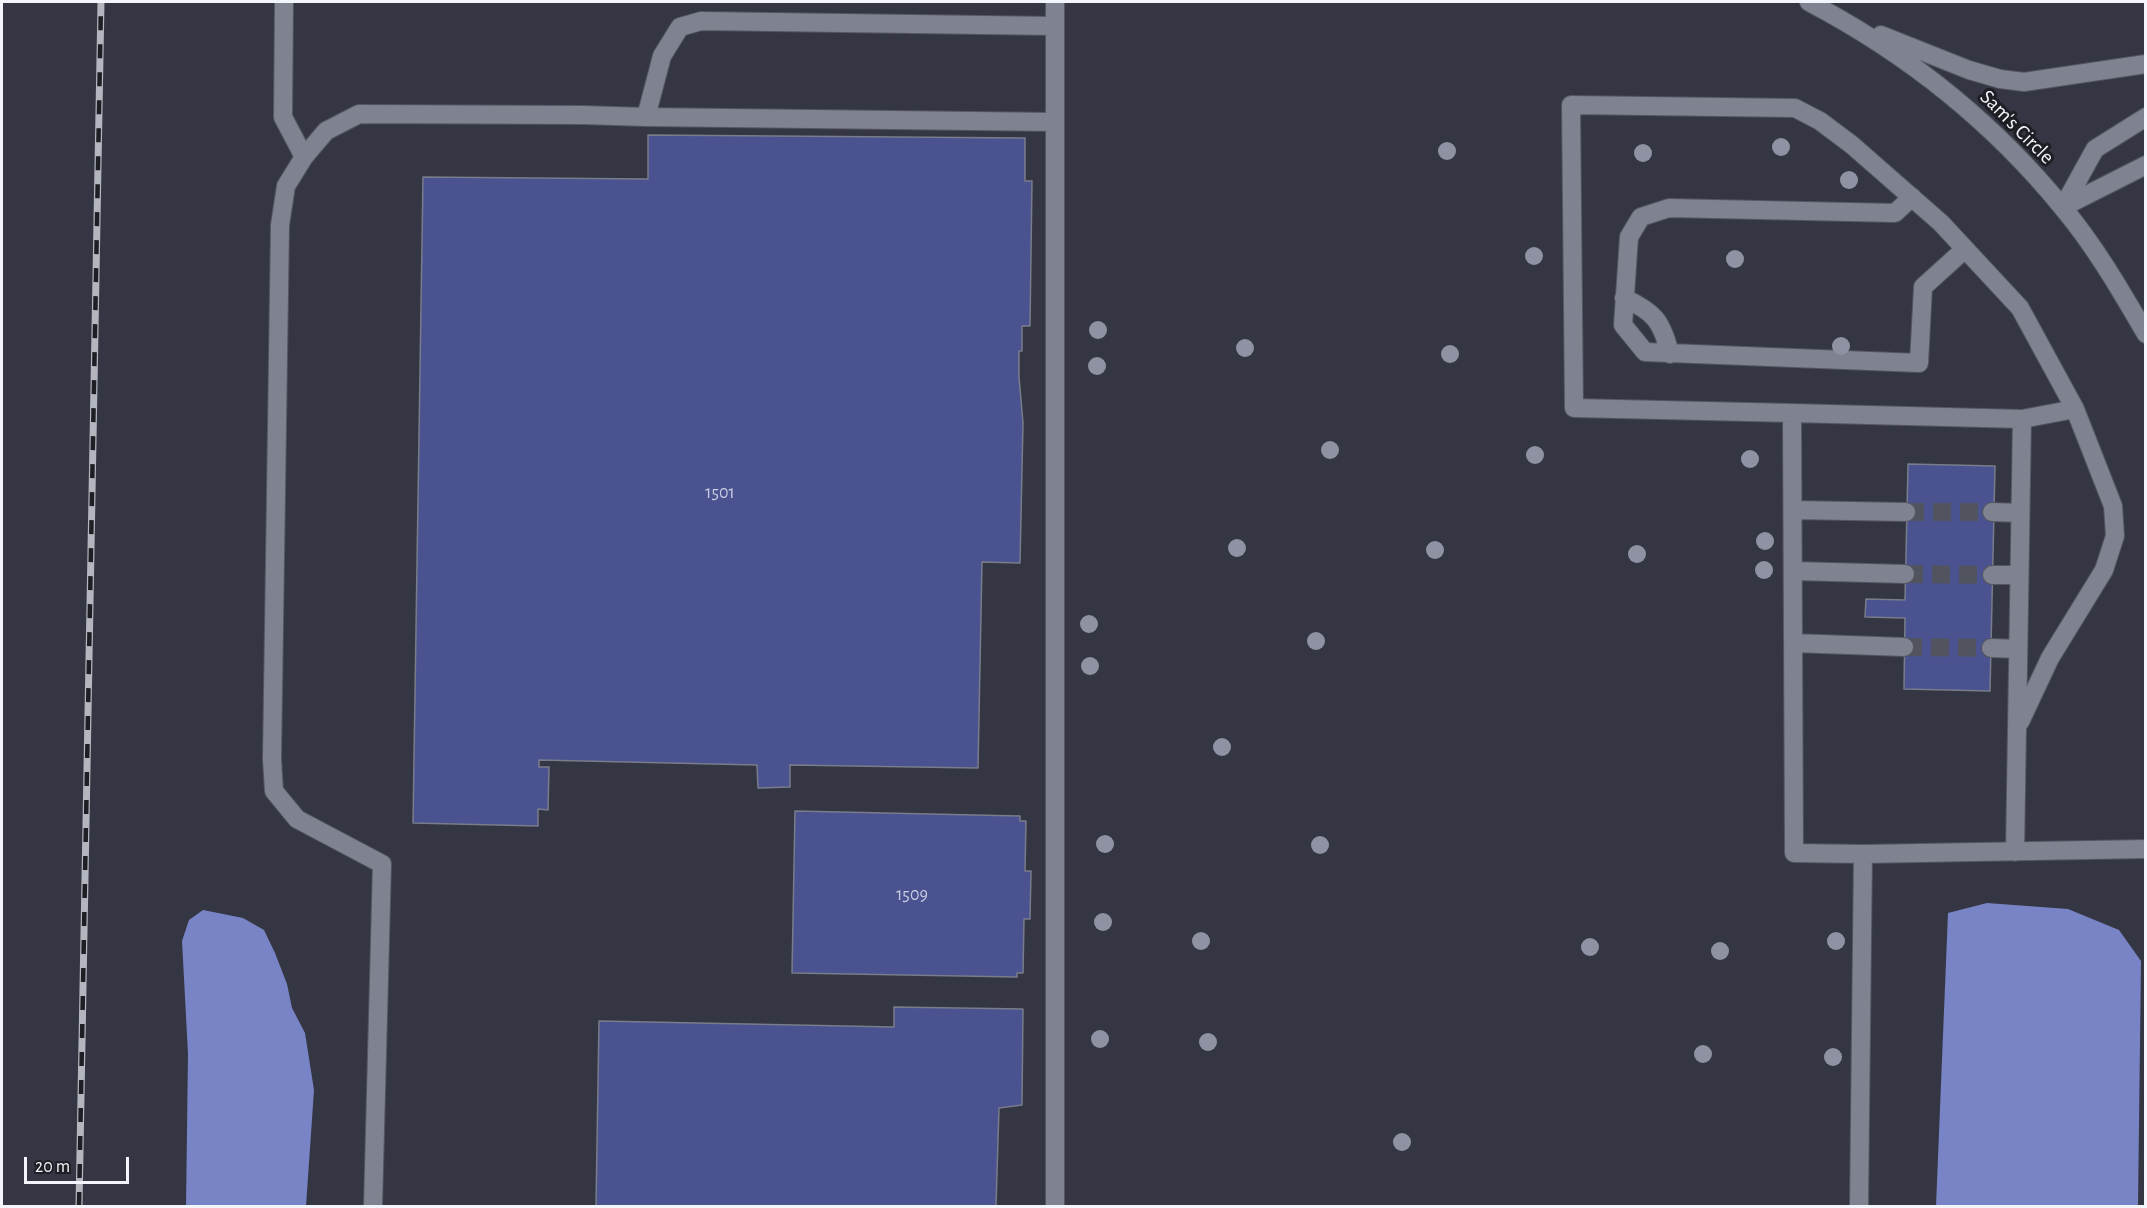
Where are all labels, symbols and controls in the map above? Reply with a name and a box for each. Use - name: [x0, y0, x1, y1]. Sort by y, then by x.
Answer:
- street label: Sam's Circle: [1975, 85, 2059, 169]
- house number: 1501: [705, 482, 735, 504]
- house number: 1509: [896, 884, 928, 906]
- scale bar: [27, 1145, 132, 1183]
- text: 20 m: [35, 1158, 70, 1176]

